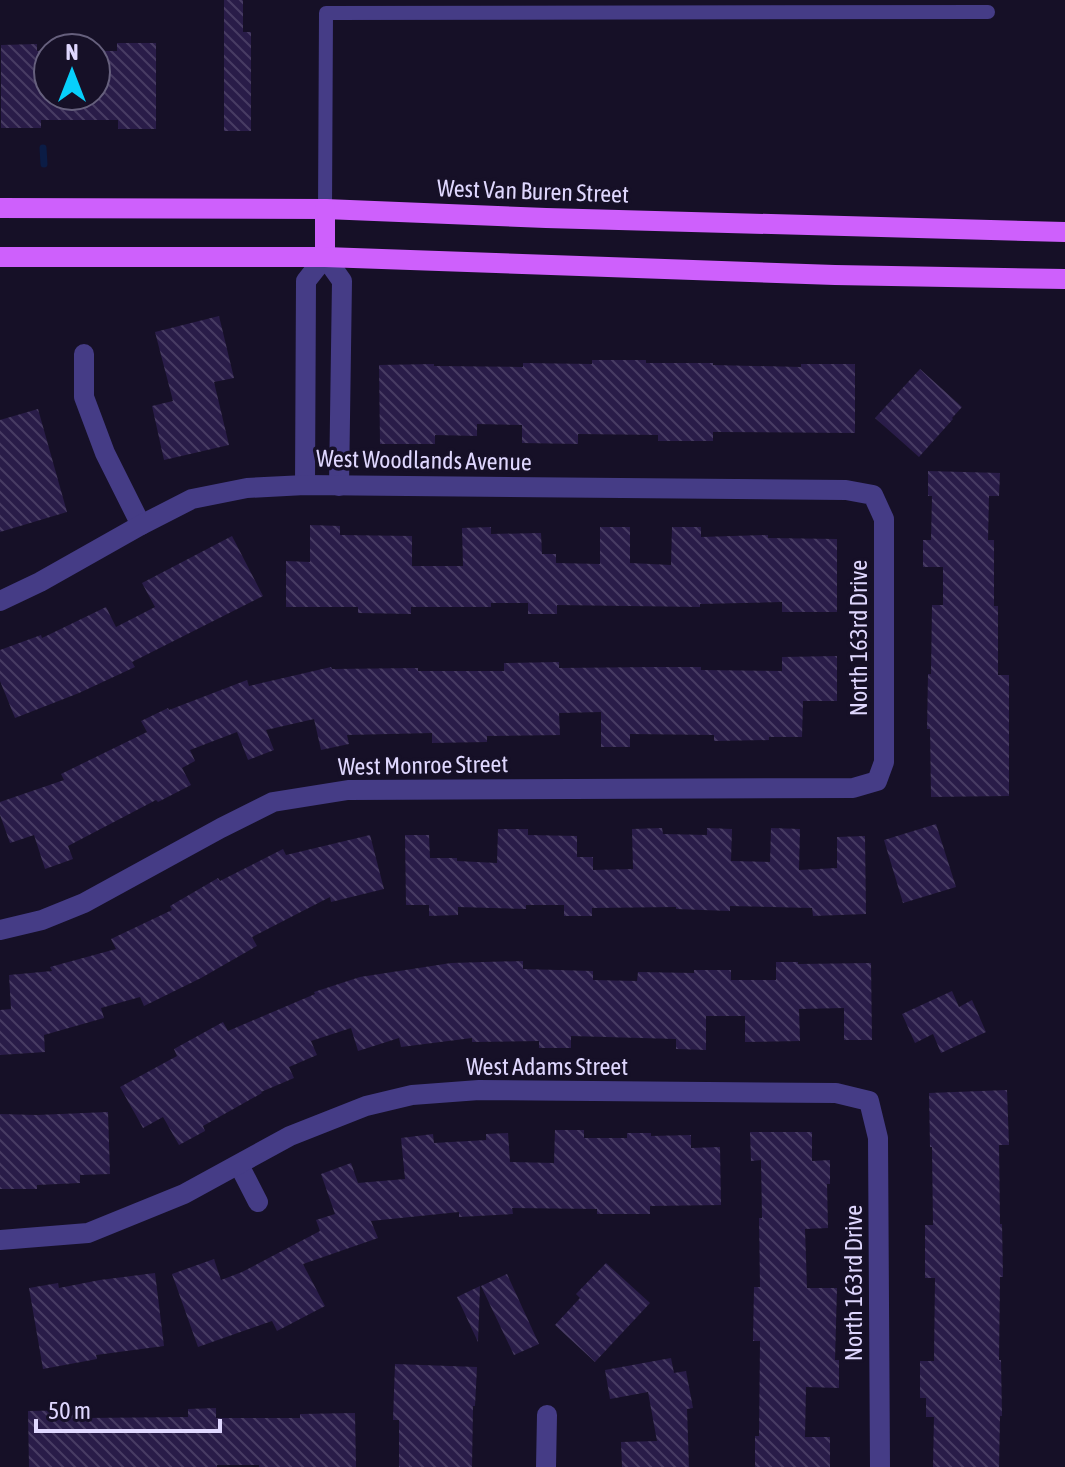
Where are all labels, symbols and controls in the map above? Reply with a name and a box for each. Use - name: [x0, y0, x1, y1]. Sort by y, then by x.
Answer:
- north arrow: [32, 32, 112, 112]
- text: N: [66, 39, 78, 65]
- street label: West Van Buren Street: [437, 174, 629, 208]
- street label: West Woodlands Avenue: [316, 445, 532, 475]
- street label: North 163rd Drive: [845, 560, 872, 716]
- street label: West Monroe Street: [338, 750, 509, 780]
- street label: West Adams Street: [466, 1053, 628, 1080]
- street label: North 163rd Drive: [840, 1205, 867, 1361]
- scale bar: [36, 1383, 220, 1433]
- text: 50 m: [48, 1397, 91, 1424]

